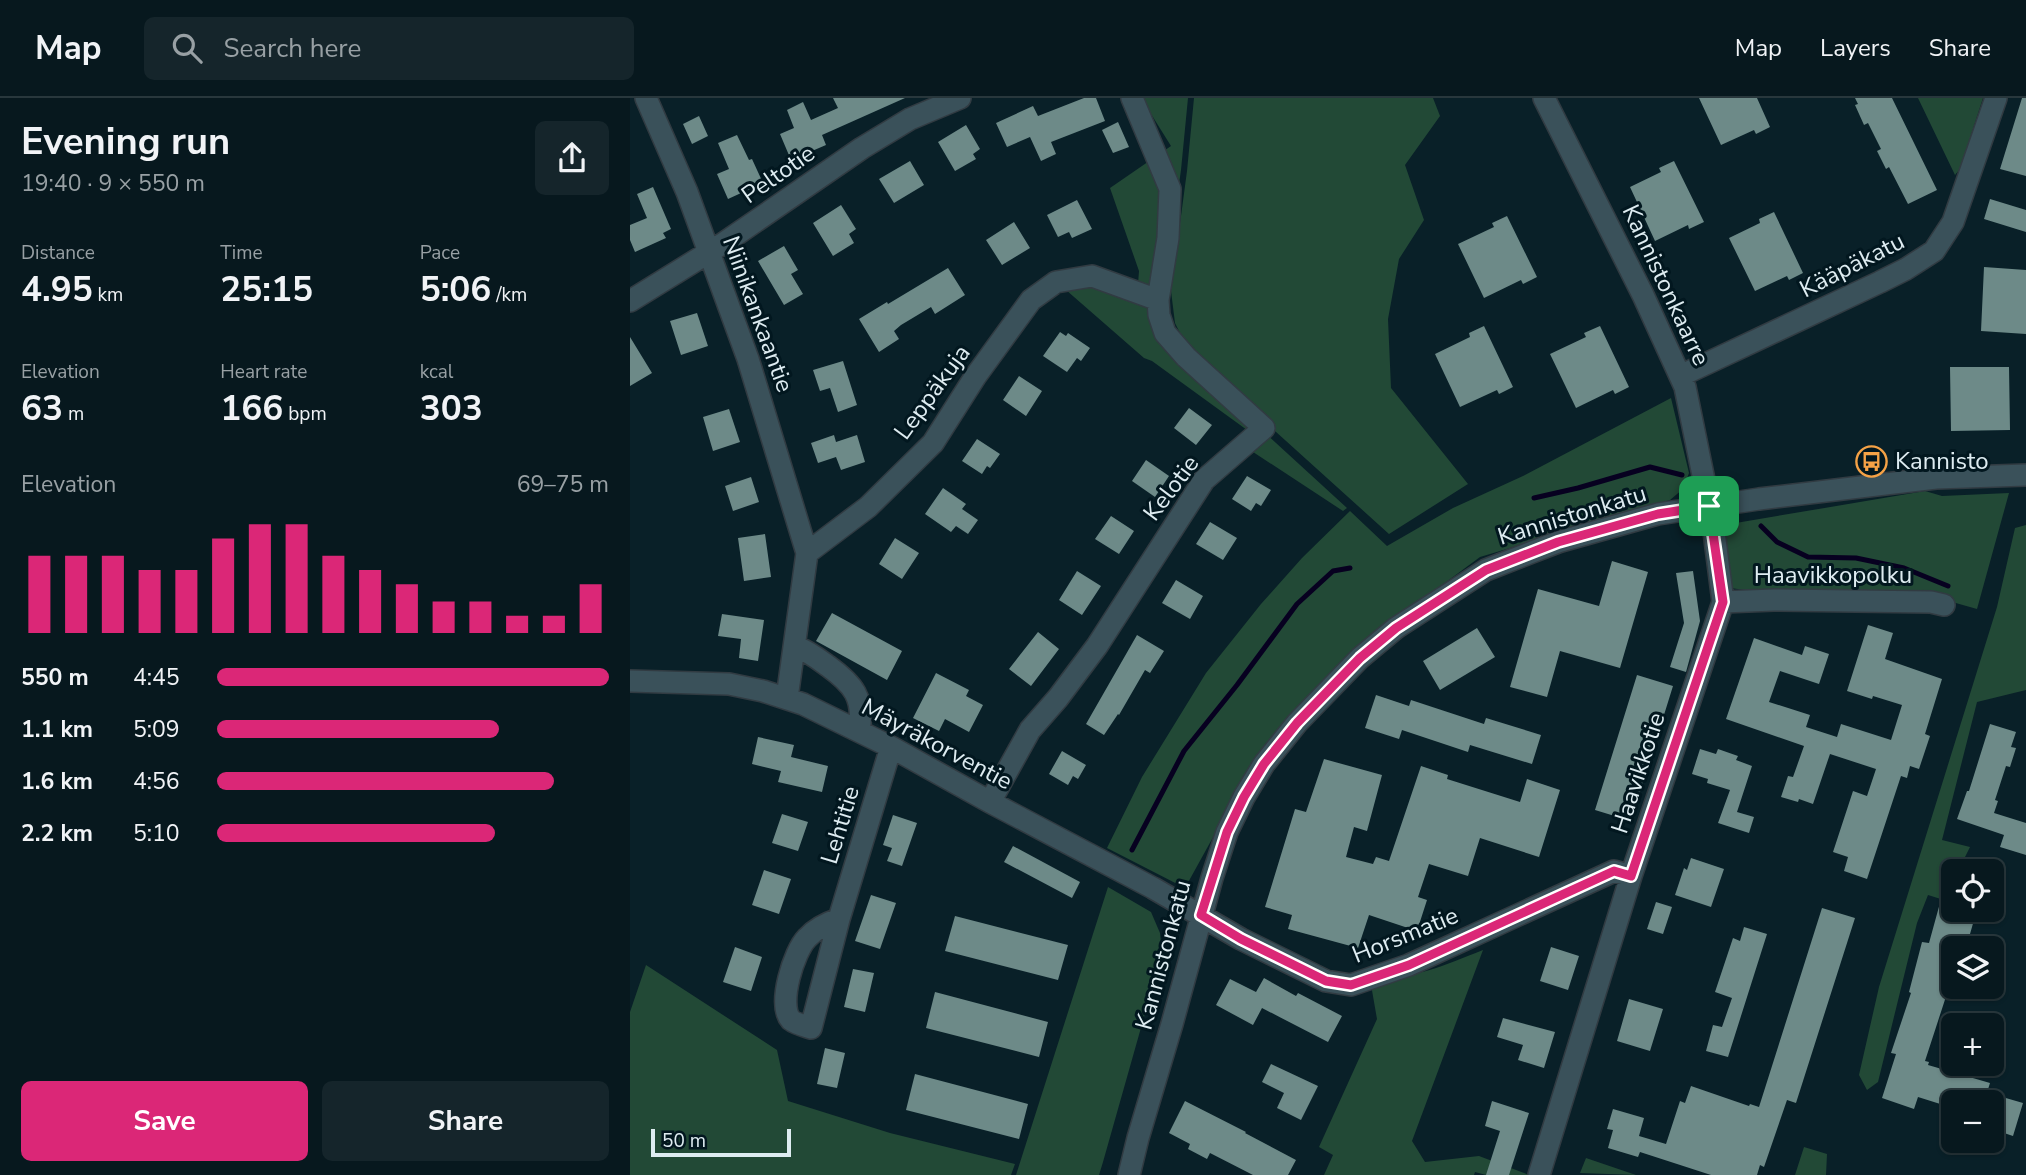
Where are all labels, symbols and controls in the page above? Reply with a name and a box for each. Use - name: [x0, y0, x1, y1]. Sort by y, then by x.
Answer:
- search box: [144, 17, 634, 80]
- text: Map: [35, 26, 102, 71]
- icon: search: [168, 29, 206, 67]
- text: Search here: [224, 31, 361, 66]
- text: Map: [1735, 32, 1782, 64]
- text: Layers: [1820, 32, 1891, 64]
- text: Share: [1929, 32, 1991, 64]
- text: Evening run: [21, 116, 230, 167]
- button: share: [535, 121, 609, 195]
- street label: Peltotie: [735, 137, 821, 211]
- text: 19:40 · 9 × 550 m: [21, 168, 205, 199]
- street label: Kannistonkaarre: [1615, 199, 1717, 371]
- street label: Kääpäkatu: [1794, 225, 1910, 305]
- street label: Niinikankaantie: [715, 231, 801, 397]
- text: Distance: [21, 240, 95, 266]
- text: Time: [220, 240, 263, 266]
- text: Pace: [420, 240, 460, 266]
- text: 4.95: [21, 266, 93, 313]
- text: 25:15: [220, 266, 313, 313]
- text: 5:06: [420, 266, 491, 313]
- text: km: [93, 282, 123, 308]
- text: /km: [491, 282, 527, 308]
- street label: Leppäkuja: [887, 338, 977, 446]
- text: Elevation: [21, 359, 100, 385]
- text: Heart rate: [220, 359, 307, 385]
- text: kcal: [420, 359, 453, 385]
- text: 63: [21, 385, 63, 432]
- text: 166: [220, 385, 283, 432]
- text: 303: [420, 385, 483, 432]
- text: m: [63, 401, 84, 427]
- text: bpm: [283, 401, 327, 427]
- bus stop icon: Kannisto: [1855, 444, 1889, 478]
- place label: Kannisto: [1895, 445, 1989, 477]
- street label: Kelotie: [1136, 449, 1206, 527]
- text: Elevation: [21, 469, 116, 500]
- text: 69–75 m: [517, 469, 609, 500]
- pin: [1679, 476, 1739, 536]
- street label: Kannistonkatu: [1494, 477, 1650, 553]
- icon: arrive: [1690, 487, 1728, 525]
- street label: Haavikkopolku: [1754, 559, 1912, 591]
- text: 550 m: [21, 662, 89, 693]
- text: 4:45: [133, 662, 180, 693]
- street label: Mäyräkorventie: [856, 691, 1018, 797]
- street label: Haavikkotie: [1603, 709, 1673, 837]
- text: 1.1 km: [21, 714, 93, 745]
- text: 5:09: [133, 714, 180, 745]
- text: 1.6 km: [21, 766, 93, 797]
- text: 4:56: [133, 766, 180, 797]
- street label: Lehtitie: [813, 782, 867, 868]
- text: 2.2 km: [21, 818, 93, 849]
- text: 5:10: [133, 818, 180, 849]
- map controls: [1941, 859, 2004, 1153]
- button: locate: [1941, 859, 2004, 922]
- street label: Kannistonkatu: [1128, 877, 1198, 1033]
- street label: Horsmatie: [1347, 899, 1463, 971]
- button: layers: [1941, 936, 2004, 999]
- button: +: [1941, 1013, 2004, 1076]
- button: Save: [21, 1081, 308, 1161]
- button: Share: [322, 1081, 609, 1161]
- button: −: [1941, 1090, 2004, 1153]
- scale bar: [651, 1126, 791, 1158]
- text: 50 m: [662, 1128, 706, 1154]

